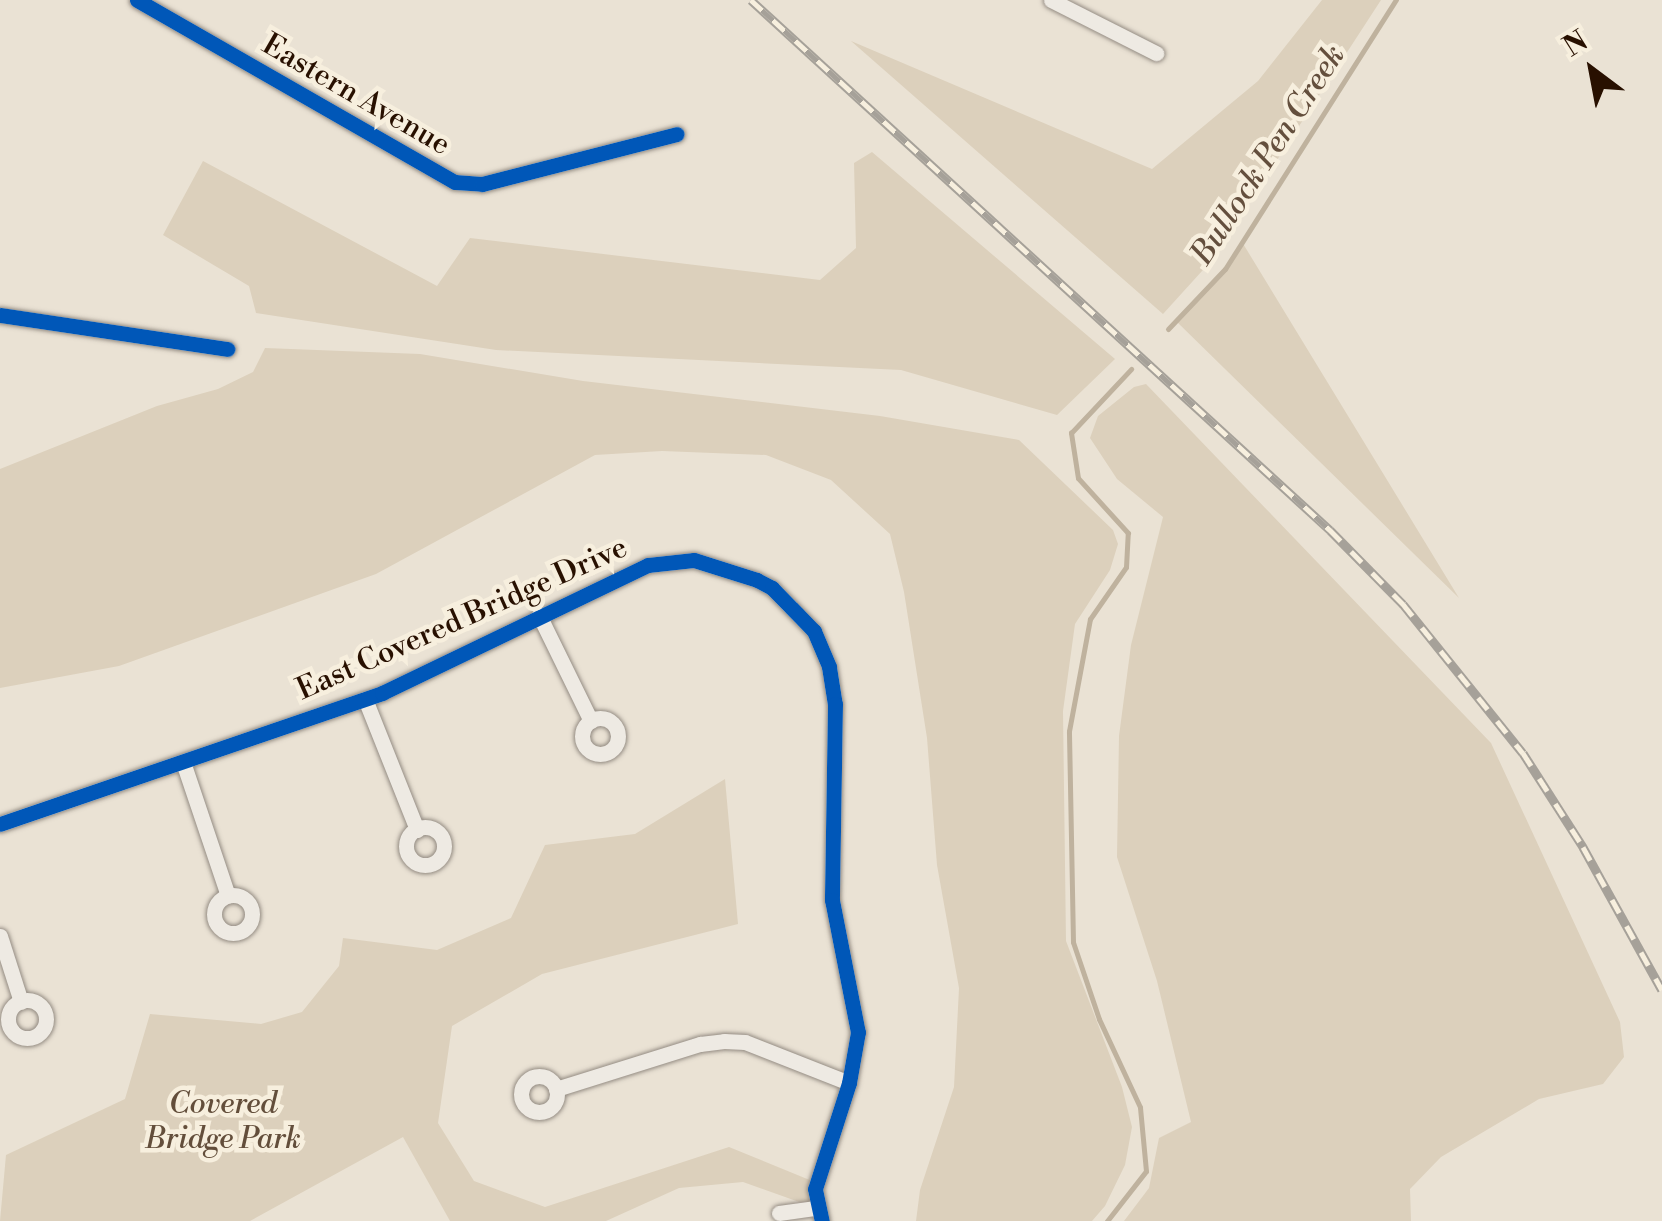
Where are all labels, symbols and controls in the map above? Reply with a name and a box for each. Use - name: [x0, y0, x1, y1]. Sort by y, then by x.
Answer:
- north arrow: [1542, 20, 1642, 120]
- text: N: [1557, 23, 1595, 65]
- street label: Eastern Avenue: [256, 27, 456, 163]
- water label: Bullock Pen Creek: [1183, 38, 1353, 272]
- street label: East Covered Bridge Drive: [291, 530, 633, 708]
- park label: Covered Bridge Park: [145, 1086, 301, 1156]

